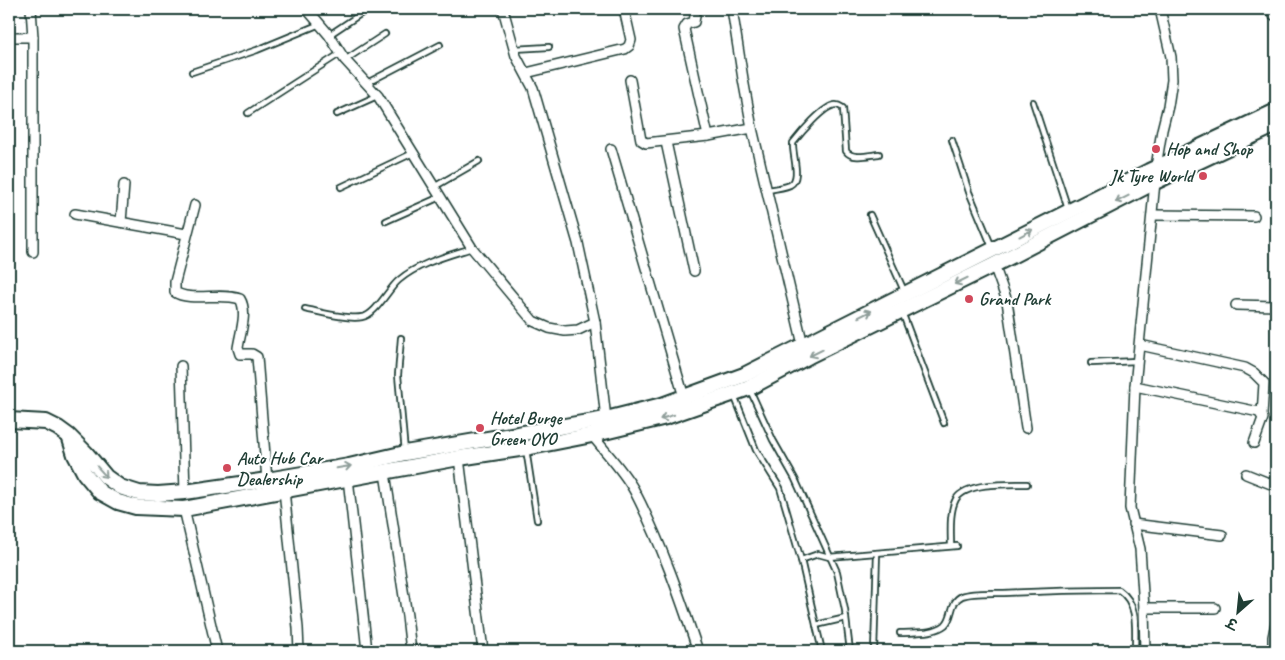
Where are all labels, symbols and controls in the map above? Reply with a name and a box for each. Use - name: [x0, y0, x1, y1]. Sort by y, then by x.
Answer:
- place label: Hop and Shop: [1166, 138, 1254, 160]
- marker: Hop and Shop: [1150, 143, 1162, 155]
- place label: Jk Tyre World: [1108, 165, 1196, 187]
- marker: Jk Tyre World: [1197, 170, 1209, 182]
- one-way arrow: [1115, 195, 1130, 204]
- one-way arrow: [1018, 228, 1033, 237]
- one-way arrow: [954, 276, 969, 286]
- place label: Grand Park: [979, 288, 1052, 310]
- marker: Grand Park: [963, 293, 975, 305]
- one-way arrow: [857, 309, 872, 318]
- one-way arrow: [808, 348, 823, 358]
- place label: Hotel Burge Green OYO: [490, 407, 563, 450]
- one-way arrow: [659, 412, 675, 422]
- marker: Hotel Burge Green OYO: [474, 422, 486, 434]
- place label: Auto Hub Car Dealership: [237, 447, 325, 490]
- one-way arrow: [335, 461, 351, 471]
- marker: Auto Hub Car Dealership: [221, 462, 233, 474]
- one-way arrow: [96, 466, 108, 479]
- north arrow: [1212, 588, 1262, 638]
- text: उ: [1223, 613, 1242, 634]

